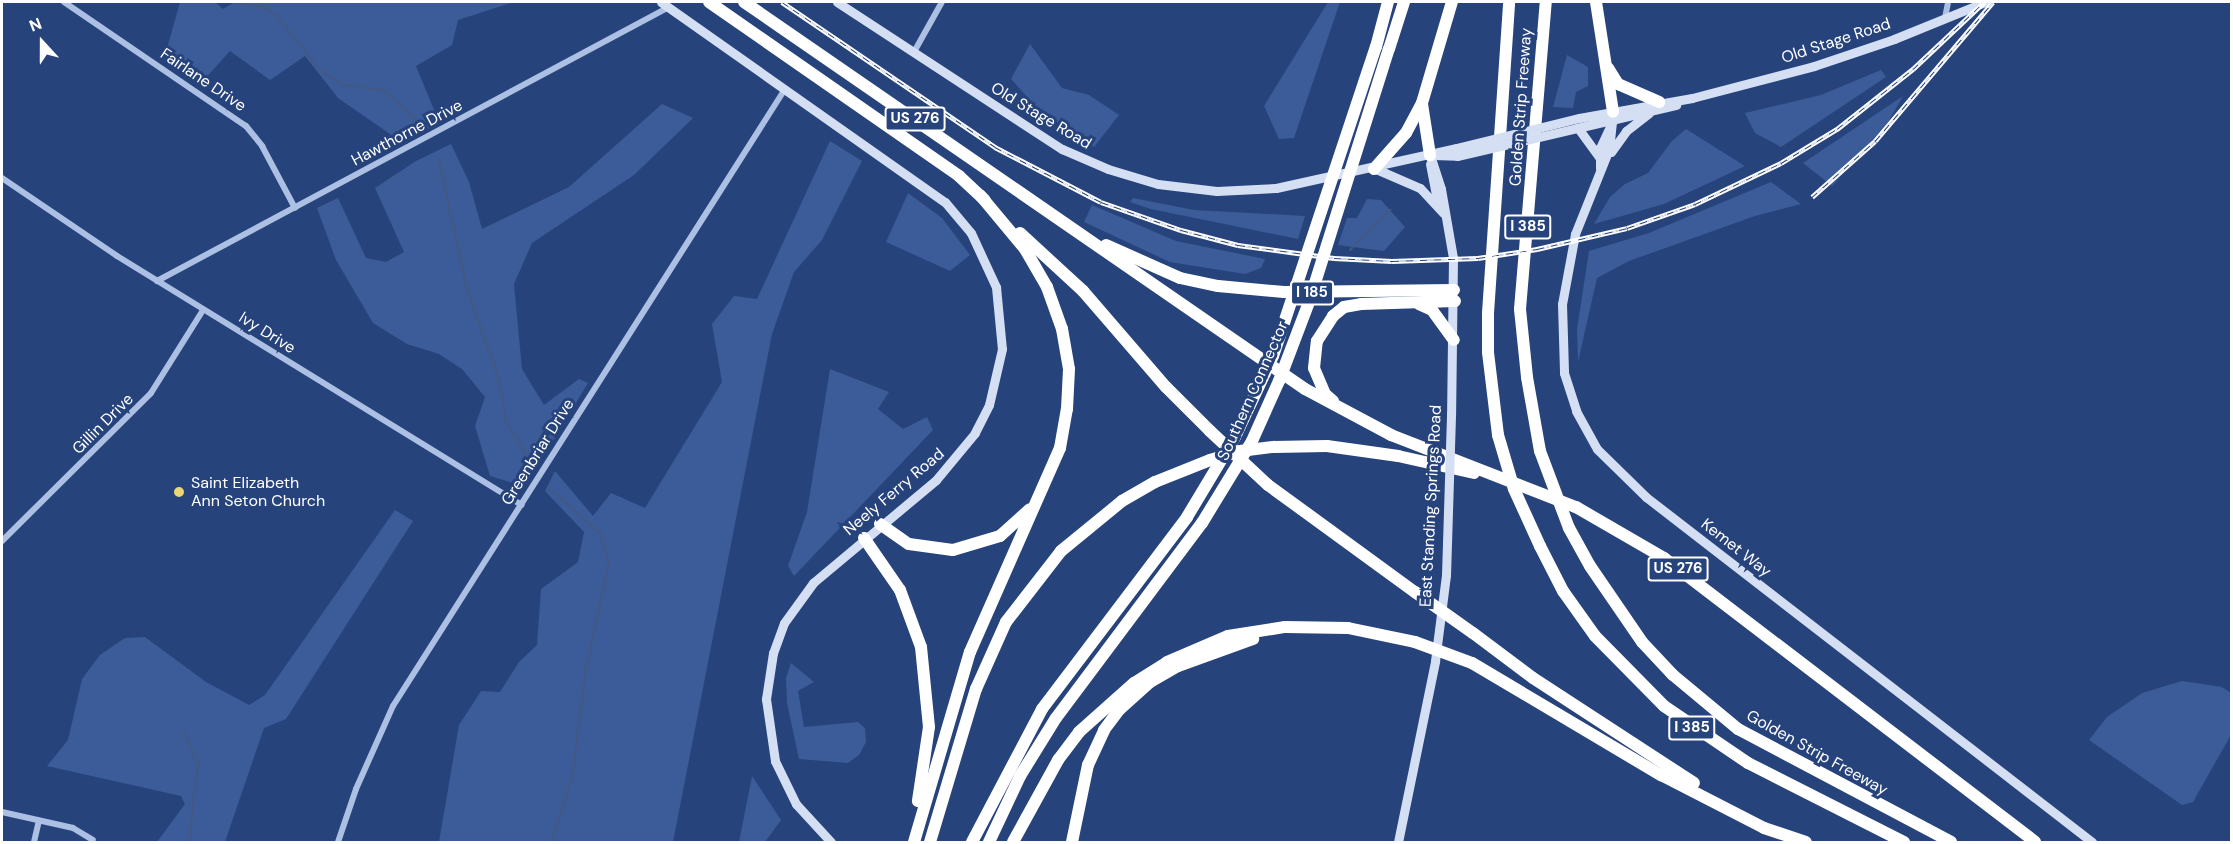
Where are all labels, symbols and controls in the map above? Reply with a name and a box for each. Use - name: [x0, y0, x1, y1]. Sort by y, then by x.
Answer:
- north arrow: [12, 12, 72, 72]
- text: N: [26, 13, 45, 37]
- street label: Old Stage Road: [1779, 14, 1893, 68]
- street label: Golden Strip Freeway: [1506, 27, 1536, 187]
- street label: Fairlane Drive: [157, 44, 249, 116]
- street label: Old Stage Road: [987, 78, 1095, 154]
- street label: Hawthorne Drive: [348, 96, 466, 170]
- road number: US 276: [884, 107, 946, 131]
- road number: I 385: [1504, 215, 1552, 239]
- road number: I 185: [1290, 281, 1334, 305]
- street label: Ivy Drive: [235, 308, 299, 358]
- street label: Southern Connector: [1214, 318, 1292, 464]
- street label: Gillin Drive: [69, 390, 137, 458]
- street label: Greenbriar Drive: [498, 395, 578, 509]
- street label: East Standing Springs Road: [1416, 404, 1446, 608]
- street label: Neely Ferry Road: [840, 444, 948, 540]
- place label: Saint Elizabeth Ann Seton Church: [191, 473, 325, 511]
- marker: Saint Elizabeth Ann Seton Church: [172, 485, 186, 499]
- street label: Kemet Way: [1697, 515, 1775, 581]
- road number: US 276: [1646, 557, 1710, 581]
- street label: Golden Strip Freeway: [1743, 706, 1891, 800]
- road number: I 385: [1668, 716, 1716, 740]

